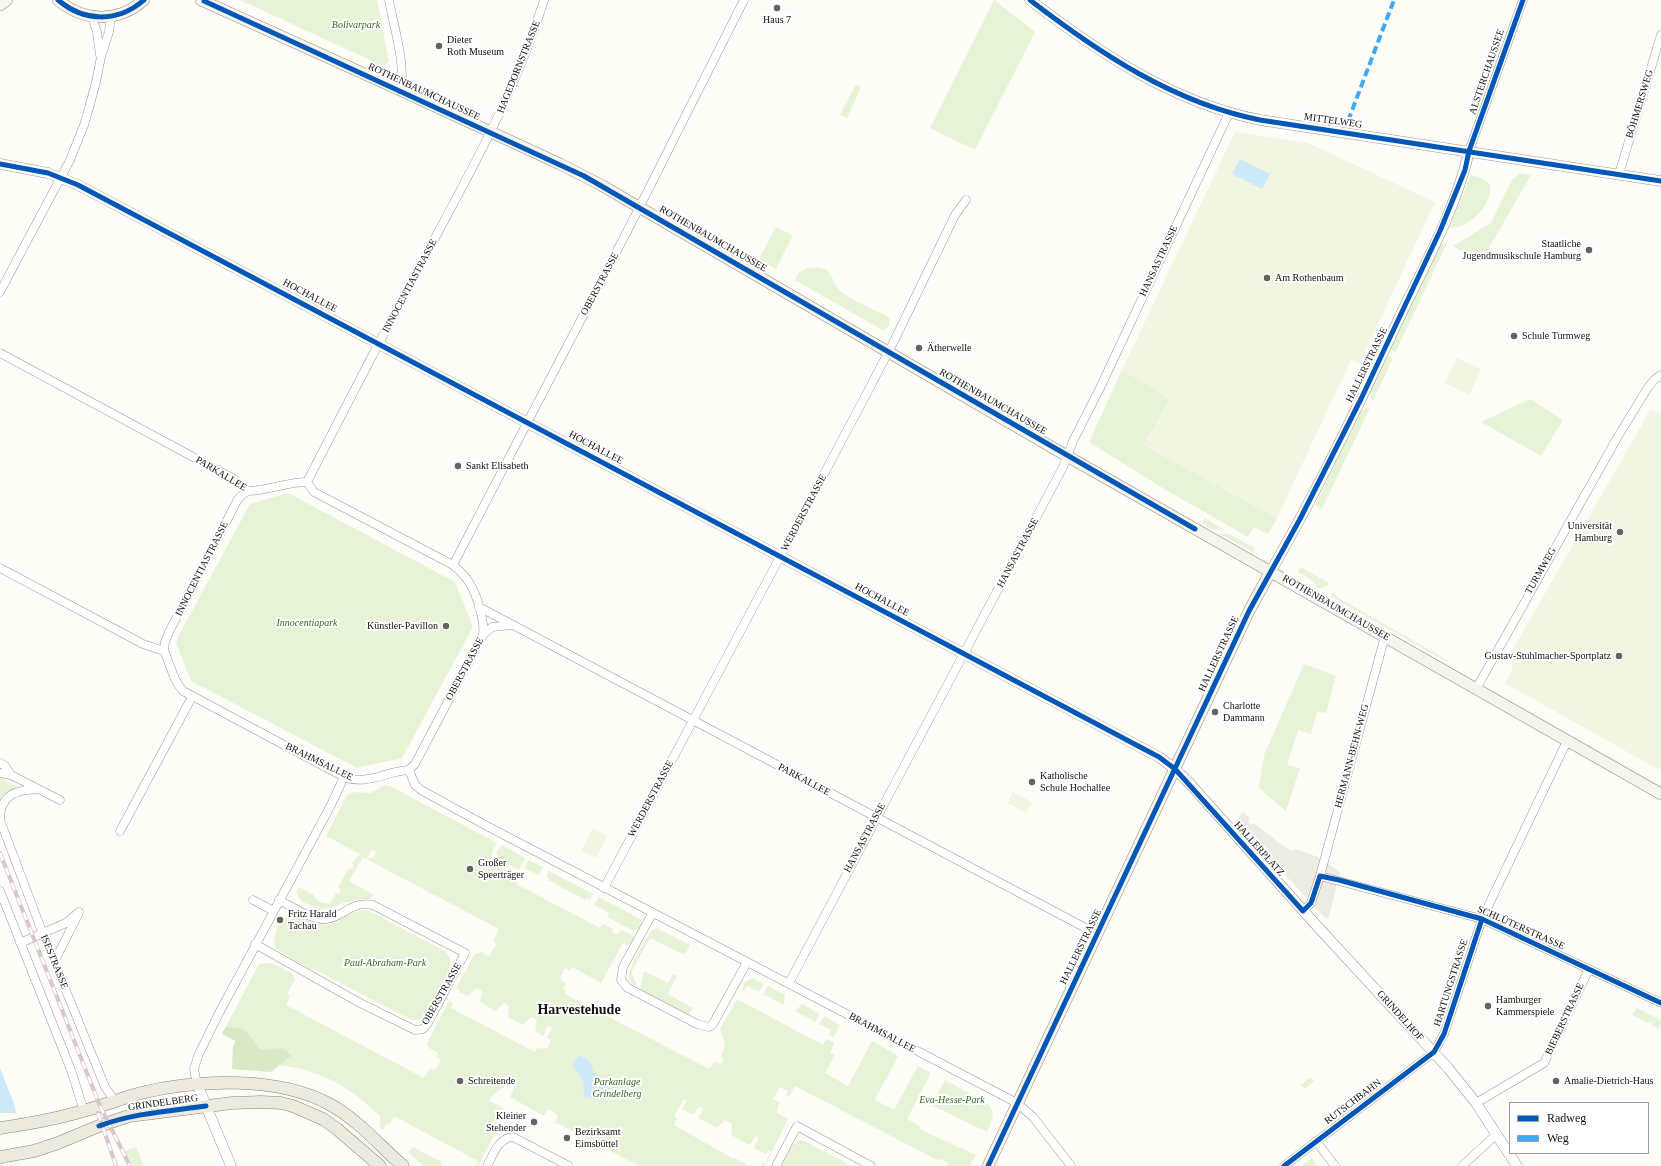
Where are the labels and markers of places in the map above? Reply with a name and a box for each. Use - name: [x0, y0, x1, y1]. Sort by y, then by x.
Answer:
- marker: Haus 7: [772, 3, 782, 13]
- place label: Haus 7: [763, 14, 791, 26]
- place label: Dieter Roth Museum: [447, 34, 504, 58]
- marker: Dieter Roth Museum: [434, 41, 444, 51]
- place label: Staatliche Jugendmusikschule Hamburg: [1463, 238, 1581, 262]
- marker: Staatliche Jugendmusikschule Hamburg: [1584, 245, 1594, 255]
- place label: Am Rothenbaum: [1275, 272, 1344, 284]
- marker: Am Rothenbaum: [1262, 273, 1272, 283]
- place label: Schule Turmweg: [1522, 330, 1590, 342]
- marker: Schule Turmweg: [1509, 331, 1519, 341]
- place label: Ätherwelle: [927, 342, 971, 354]
- marker: Ätherwelle: [914, 343, 924, 353]
- place label: Sankt Elisabeth: [466, 460, 528, 472]
- marker: Sankt Elisabeth: [453, 461, 463, 471]
- place label: Universität Hamburg: [1568, 520, 1612, 544]
- marker: Universität Hamburg: [1615, 527, 1625, 537]
- place label: Künstler-Pavillon: [367, 620, 438, 632]
- marker: Künstler-Pavillon: [441, 621, 451, 631]
- place label: Gustav-Stuhlmacher-Sportplatz: [1485, 650, 1611, 662]
- marker: Gustav-Stuhlmacher-Sportplatz: [1614, 651, 1624, 661]
- place label: Charlotte Dammann: [1223, 700, 1265, 724]
- marker: Charlotte Dammann: [1210, 707, 1220, 717]
- place label: Katholische Schule Hochallee: [1040, 770, 1110, 794]
- marker: Katholische Schule Hochallee: [1027, 777, 1037, 787]
- place label: Großer Speerträger: [478, 857, 524, 880]
- marker: Großer Speerträger: [465, 864, 475, 874]
- place label: Fritz Harald Tachau: [288, 908, 337, 932]
- marker: Fritz Harald Tachau: [275, 915, 285, 925]
- place label: Hamburger Kammerspiele: [1496, 994, 1554, 1018]
- marker: Hamburger Kammerspiele: [1483, 1001, 1493, 1011]
- place label: Schreitende: [468, 1075, 515, 1087]
- place label: Amalie-Dietrich-Haus: [1564, 1075, 1653, 1087]
- marker: Schreitende: [455, 1076, 465, 1086]
- marker: Amalie-Dietrich-Haus: [1551, 1076, 1561, 1086]
- place label: Kleiner Stehender: [486, 1110, 526, 1134]
- marker: Kleiner Stehender: [529, 1117, 539, 1127]
- place label: Bezirksamt Eimsbüttel: [575, 1126, 621, 1150]
- marker: Bezirksamt Eimsbüttel: [562, 1133, 572, 1143]

